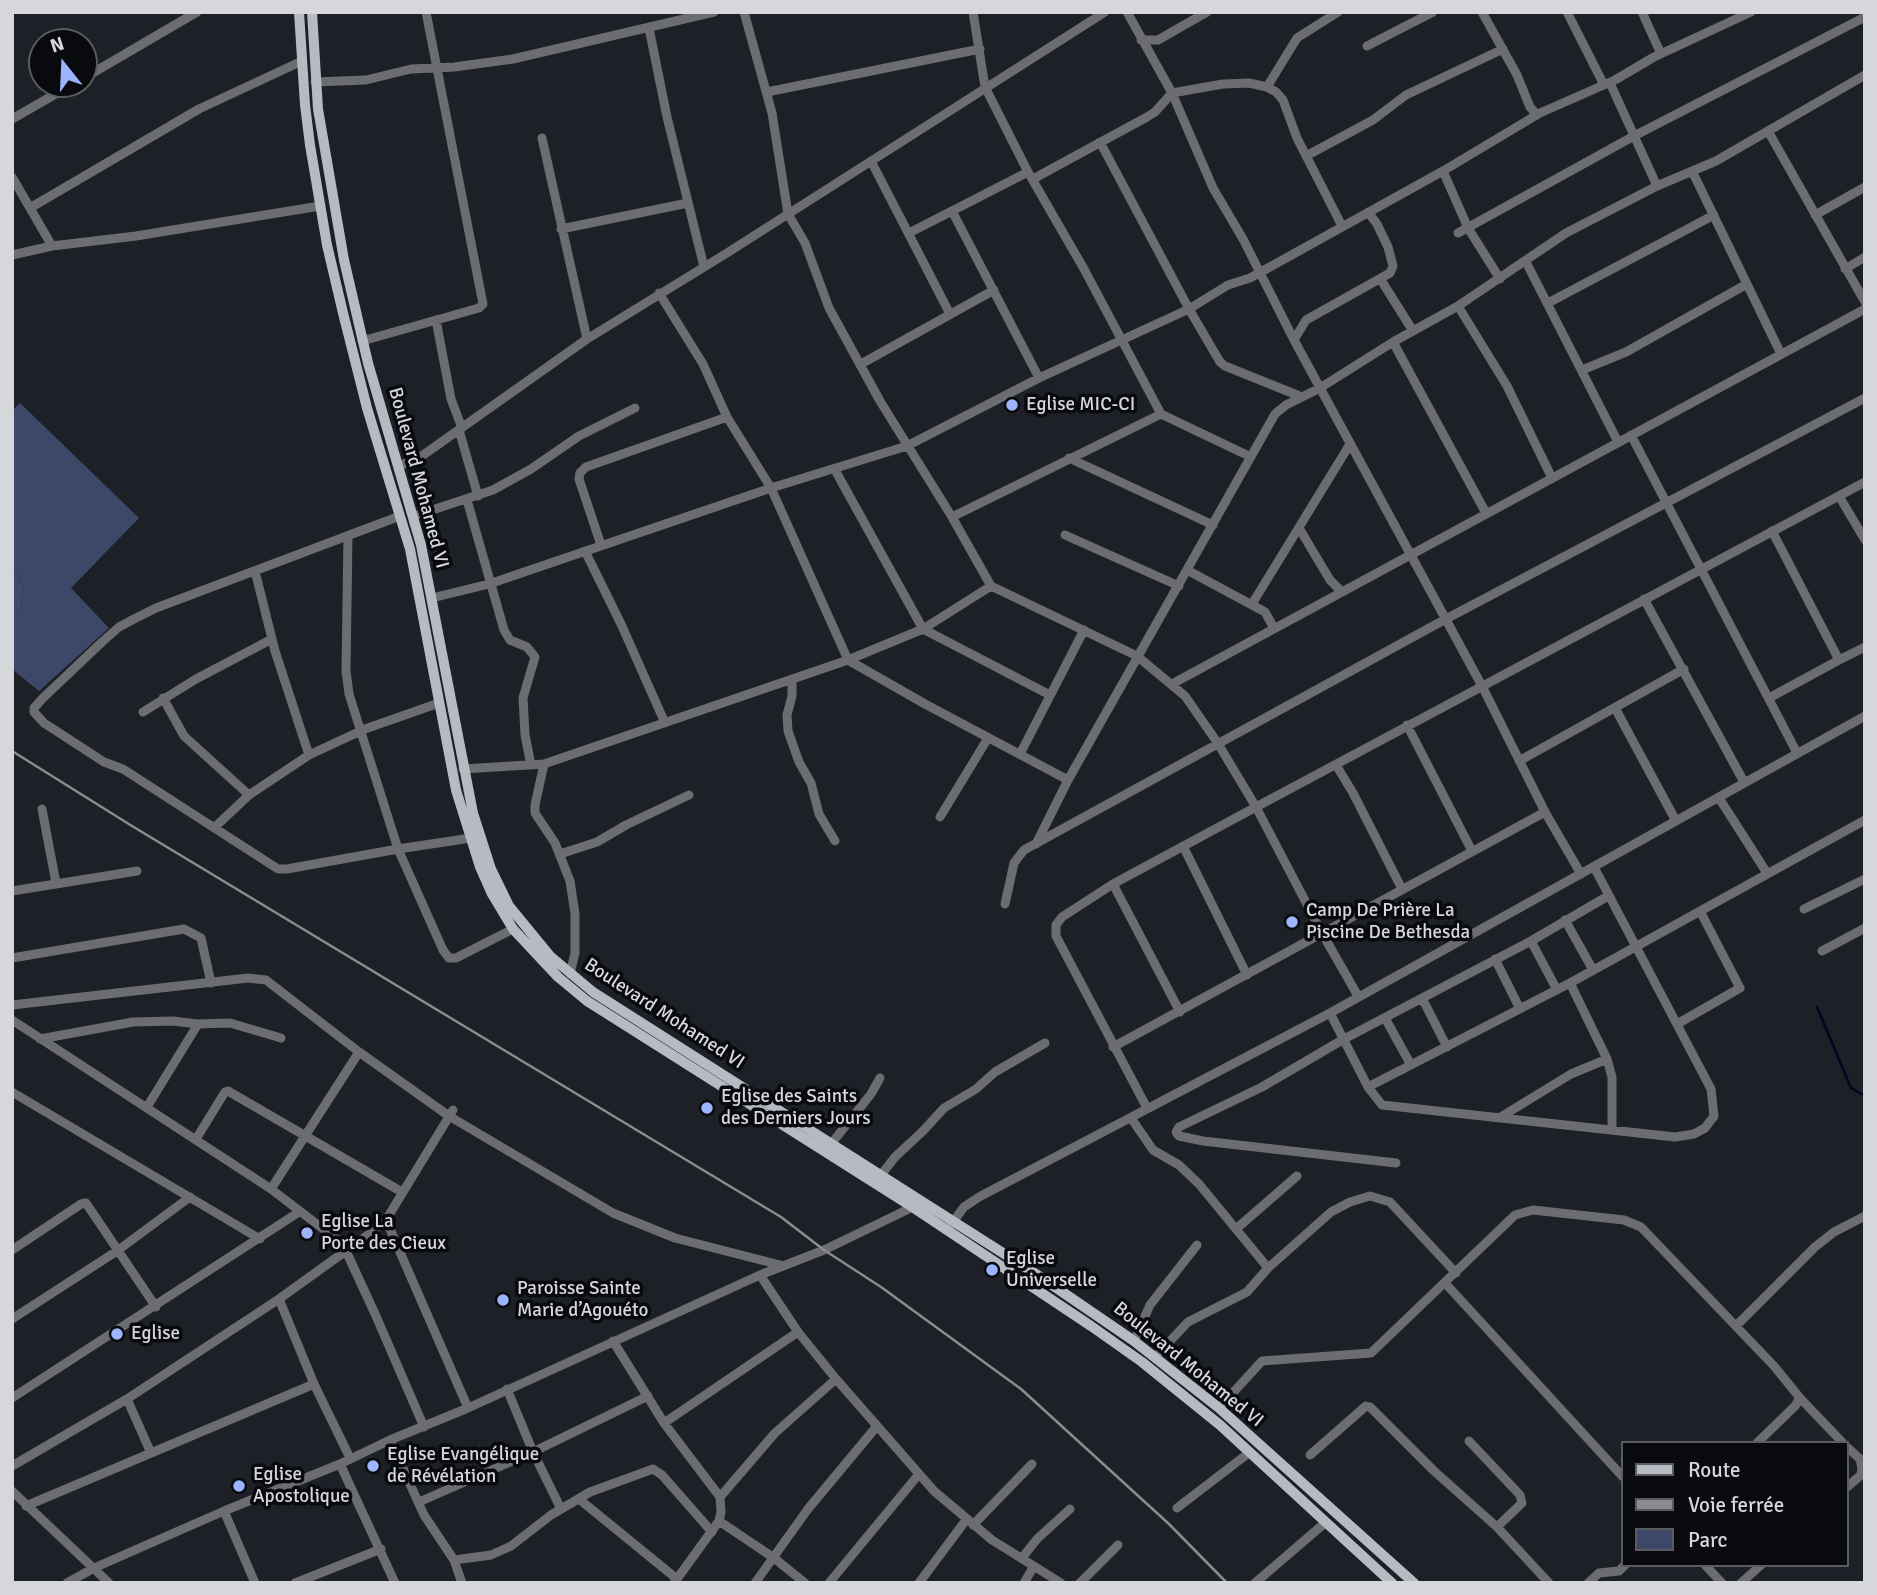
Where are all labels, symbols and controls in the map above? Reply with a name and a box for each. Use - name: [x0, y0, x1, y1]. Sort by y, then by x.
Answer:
- north arrow: [28, 28, 98, 98]
- text: N: [47, 31, 67, 58]
- street label: Boulevard Mohamed VI: [383, 385, 453, 571]
- place label: Eglise MIC-CI: [1026, 394, 1135, 416]
- marker: Eglise MIC-CI: [1004, 397, 1020, 413]
- place label: Camp De Prière La Piscine De Bethesda: [1306, 900, 1470, 944]
- marker: Camp De Prière La Piscine De Bethesda: [1284, 914, 1300, 930]
- street label: Boulevard Mohamed VI: [580, 954, 748, 1074]
- place label: Eglise des Saints des Derniers Jours: [721, 1086, 870, 1130]
- marker: Eglise des Saints des Derniers Jours: [699, 1100, 715, 1116]
- place label: Eglise La Porte des Cieux: [321, 1211, 446, 1255]
- marker: Eglise La Porte des Cieux: [299, 1225, 315, 1241]
- place label: Eglise Universelle: [1006, 1248, 1097, 1292]
- marker: Eglise Universelle: [984, 1262, 1000, 1278]
- place label: Paroisse Sainte Marie d’Agouéto: [517, 1278, 648, 1322]
- marker: Paroisse Sainte Marie d’Agouéto: [495, 1292, 511, 1308]
- street label: Boulevard Mohamed VI: [1108, 1298, 1268, 1432]
- place label: Eglise: [131, 1323, 180, 1345]
- marker: Eglise: [109, 1326, 125, 1342]
- legend: [1622, 1441, 1849, 1567]
- place label: Eglise Evangélique de Révélation: [387, 1444, 539, 1488]
- text: Route: [1688, 1457, 1740, 1483]
- marker: Eglise Evangélique de Révélation: [365, 1458, 381, 1474]
- place label: Eglise Apostolique: [253, 1464, 350, 1508]
- marker: Eglise Apostolique: [231, 1478, 247, 1494]
- text: Voie ferrée: [1688, 1492, 1784, 1518]
- text: Parc: [1688, 1527, 1727, 1553]

